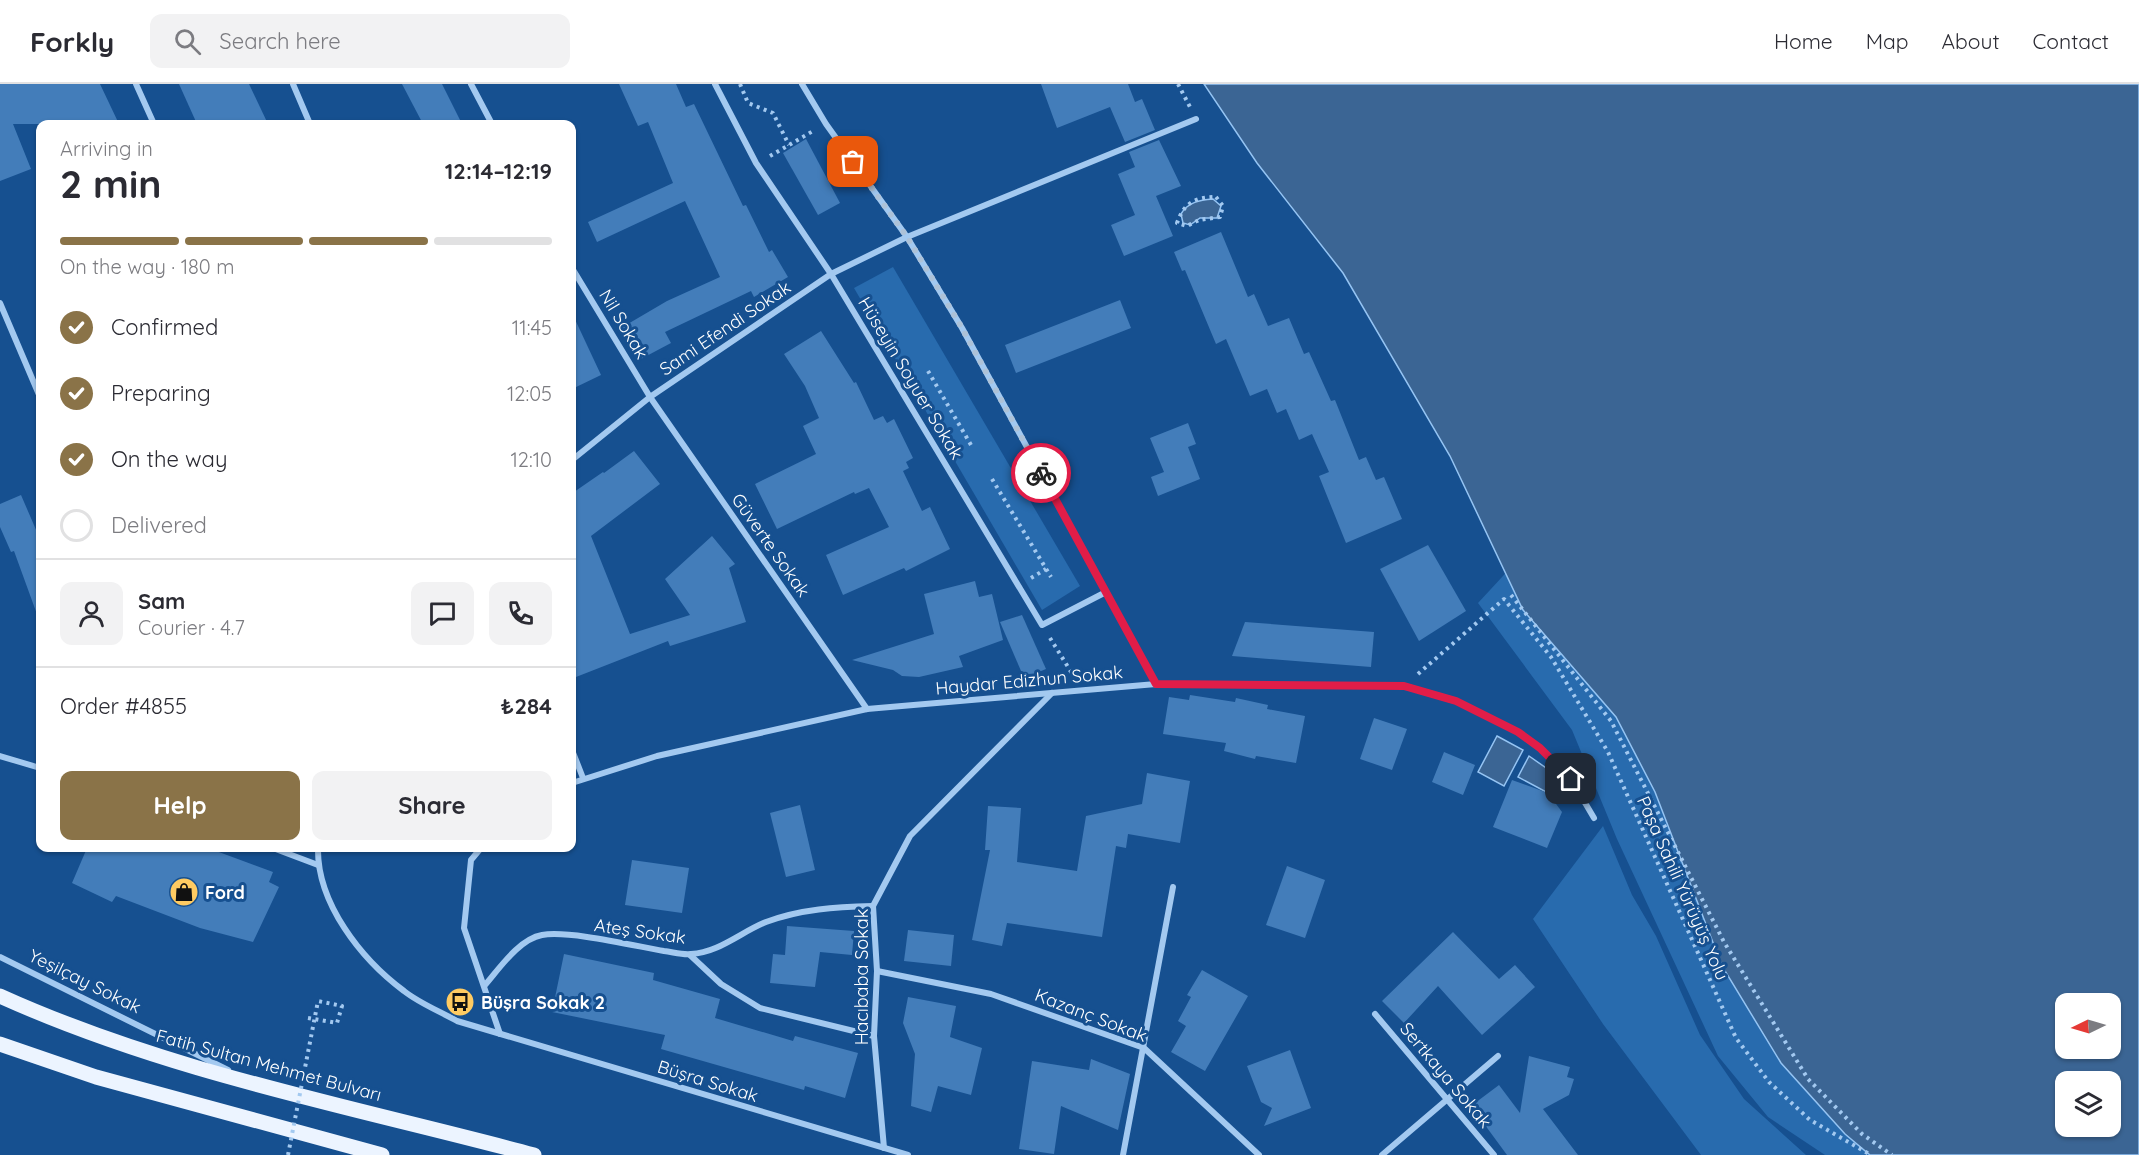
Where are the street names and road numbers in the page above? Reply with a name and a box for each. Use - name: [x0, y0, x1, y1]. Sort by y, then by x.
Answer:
- street label: Sami Efendi Sokak: [655, 276, 795, 380]
- street label: Nil Sokak: [594, 285, 654, 363]
- street label: Hüseyin Soyuer Sokak: [853, 293, 969, 463]
- street label: Güverte Sokak: [727, 489, 815, 601]
- street label: Haydar Edizhun Sokak: [934, 660, 1124, 700]
- street label: Paşa Sahili Yürüyüş Yolu: [1632, 792, 1734, 984]
- street label: Hacıbaba Sokak: [850, 909, 873, 1045]
- street label: Ateş Sokak: [593, 913, 687, 949]
- street label: Yeşilçay Sokak: [25, 944, 145, 1018]
- street label: Kazanç Sokak: [1032, 983, 1150, 1047]
- street label: Sertkaya Sokak: [1395, 1017, 1497, 1133]
- street label: Fatih Sultan Mehmet Bulvarı: [154, 1024, 384, 1106]
- street label: Büşra Sokak: [655, 1055, 761, 1107]

